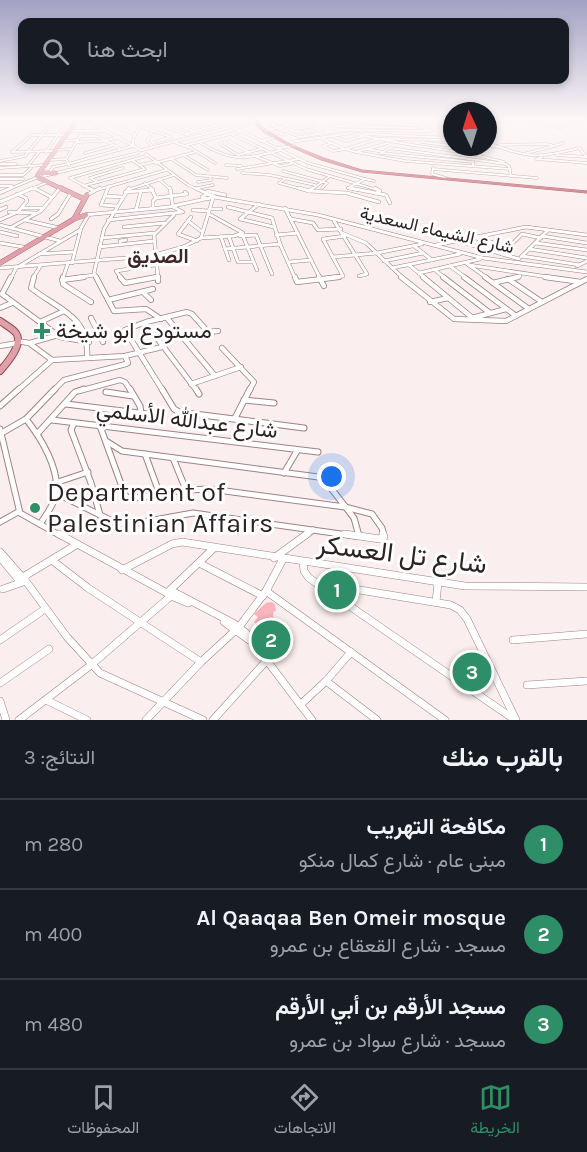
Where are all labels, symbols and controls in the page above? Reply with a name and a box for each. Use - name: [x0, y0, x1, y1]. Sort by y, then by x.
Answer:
- search box: [18, 18, 569, 84]
- icon: search: [39, 35, 72, 68]
- text: ابحث هنا: [87, 37, 168, 63]
- north arrow: [443, 102, 497, 156]
- street label: شارع الشيماء السعدية: [358, 202, 516, 259]
- district label: الصديق: [127, 245, 189, 268]
- place label: مستودع ابو شيخة: [56, 318, 212, 345]
- marker: مستودع ابو شيخة: [33, 322, 51, 340]
- street label: شارع عبدالله الأسلمي: [94, 395, 279, 449]
- your location: [317, 462, 346, 491]
- place label: Department of Palestinian Affairs: [47, 476, 273, 539]
- marker: Department of Palestinian Affairs: [28, 501, 42, 515]
- street label: شارع تل العسكر: [314, 528, 489, 582]
- pin: 1: [318, 568, 356, 612]
- pin: 2: [252, 618, 290, 662]
- pin: 3: [452, 650, 492, 694]
- text: بالقرب منك: [442, 742, 563, 773]
- text: النتائج: 3: [24, 746, 95, 769]
- text: مكافحة التهريب: [367, 814, 506, 840]
- text: 280 m: [24, 833, 83, 856]
- text: 1: [540, 833, 547, 856]
- text: مبنى عام · شارع كمال منكو: [299, 849, 506, 872]
- text: Al Qaaqaa Ben Omeir mosque: [196, 905, 506, 931]
- text: 400 m: [24, 923, 82, 946]
- text: 2: [537, 923, 550, 946]
- text: مسجد · شارع القعقاع بن عمرو: [270, 934, 506, 957]
- text: مسجد الأرقم بن أبي الأرقم: [275, 994, 506, 1020]
- text: 480 m: [24, 1013, 83, 1036]
- text: 3: [537, 1013, 550, 1036]
- text: مسجد · شارع سواد بن عمرو: [289, 1029, 506, 1052]
- tab: المحفوظات: [67, 1081, 139, 1142]
- tab: الاتجاهات: [274, 1081, 336, 1142]
- tab: الخريطة: [470, 1081, 520, 1142]

